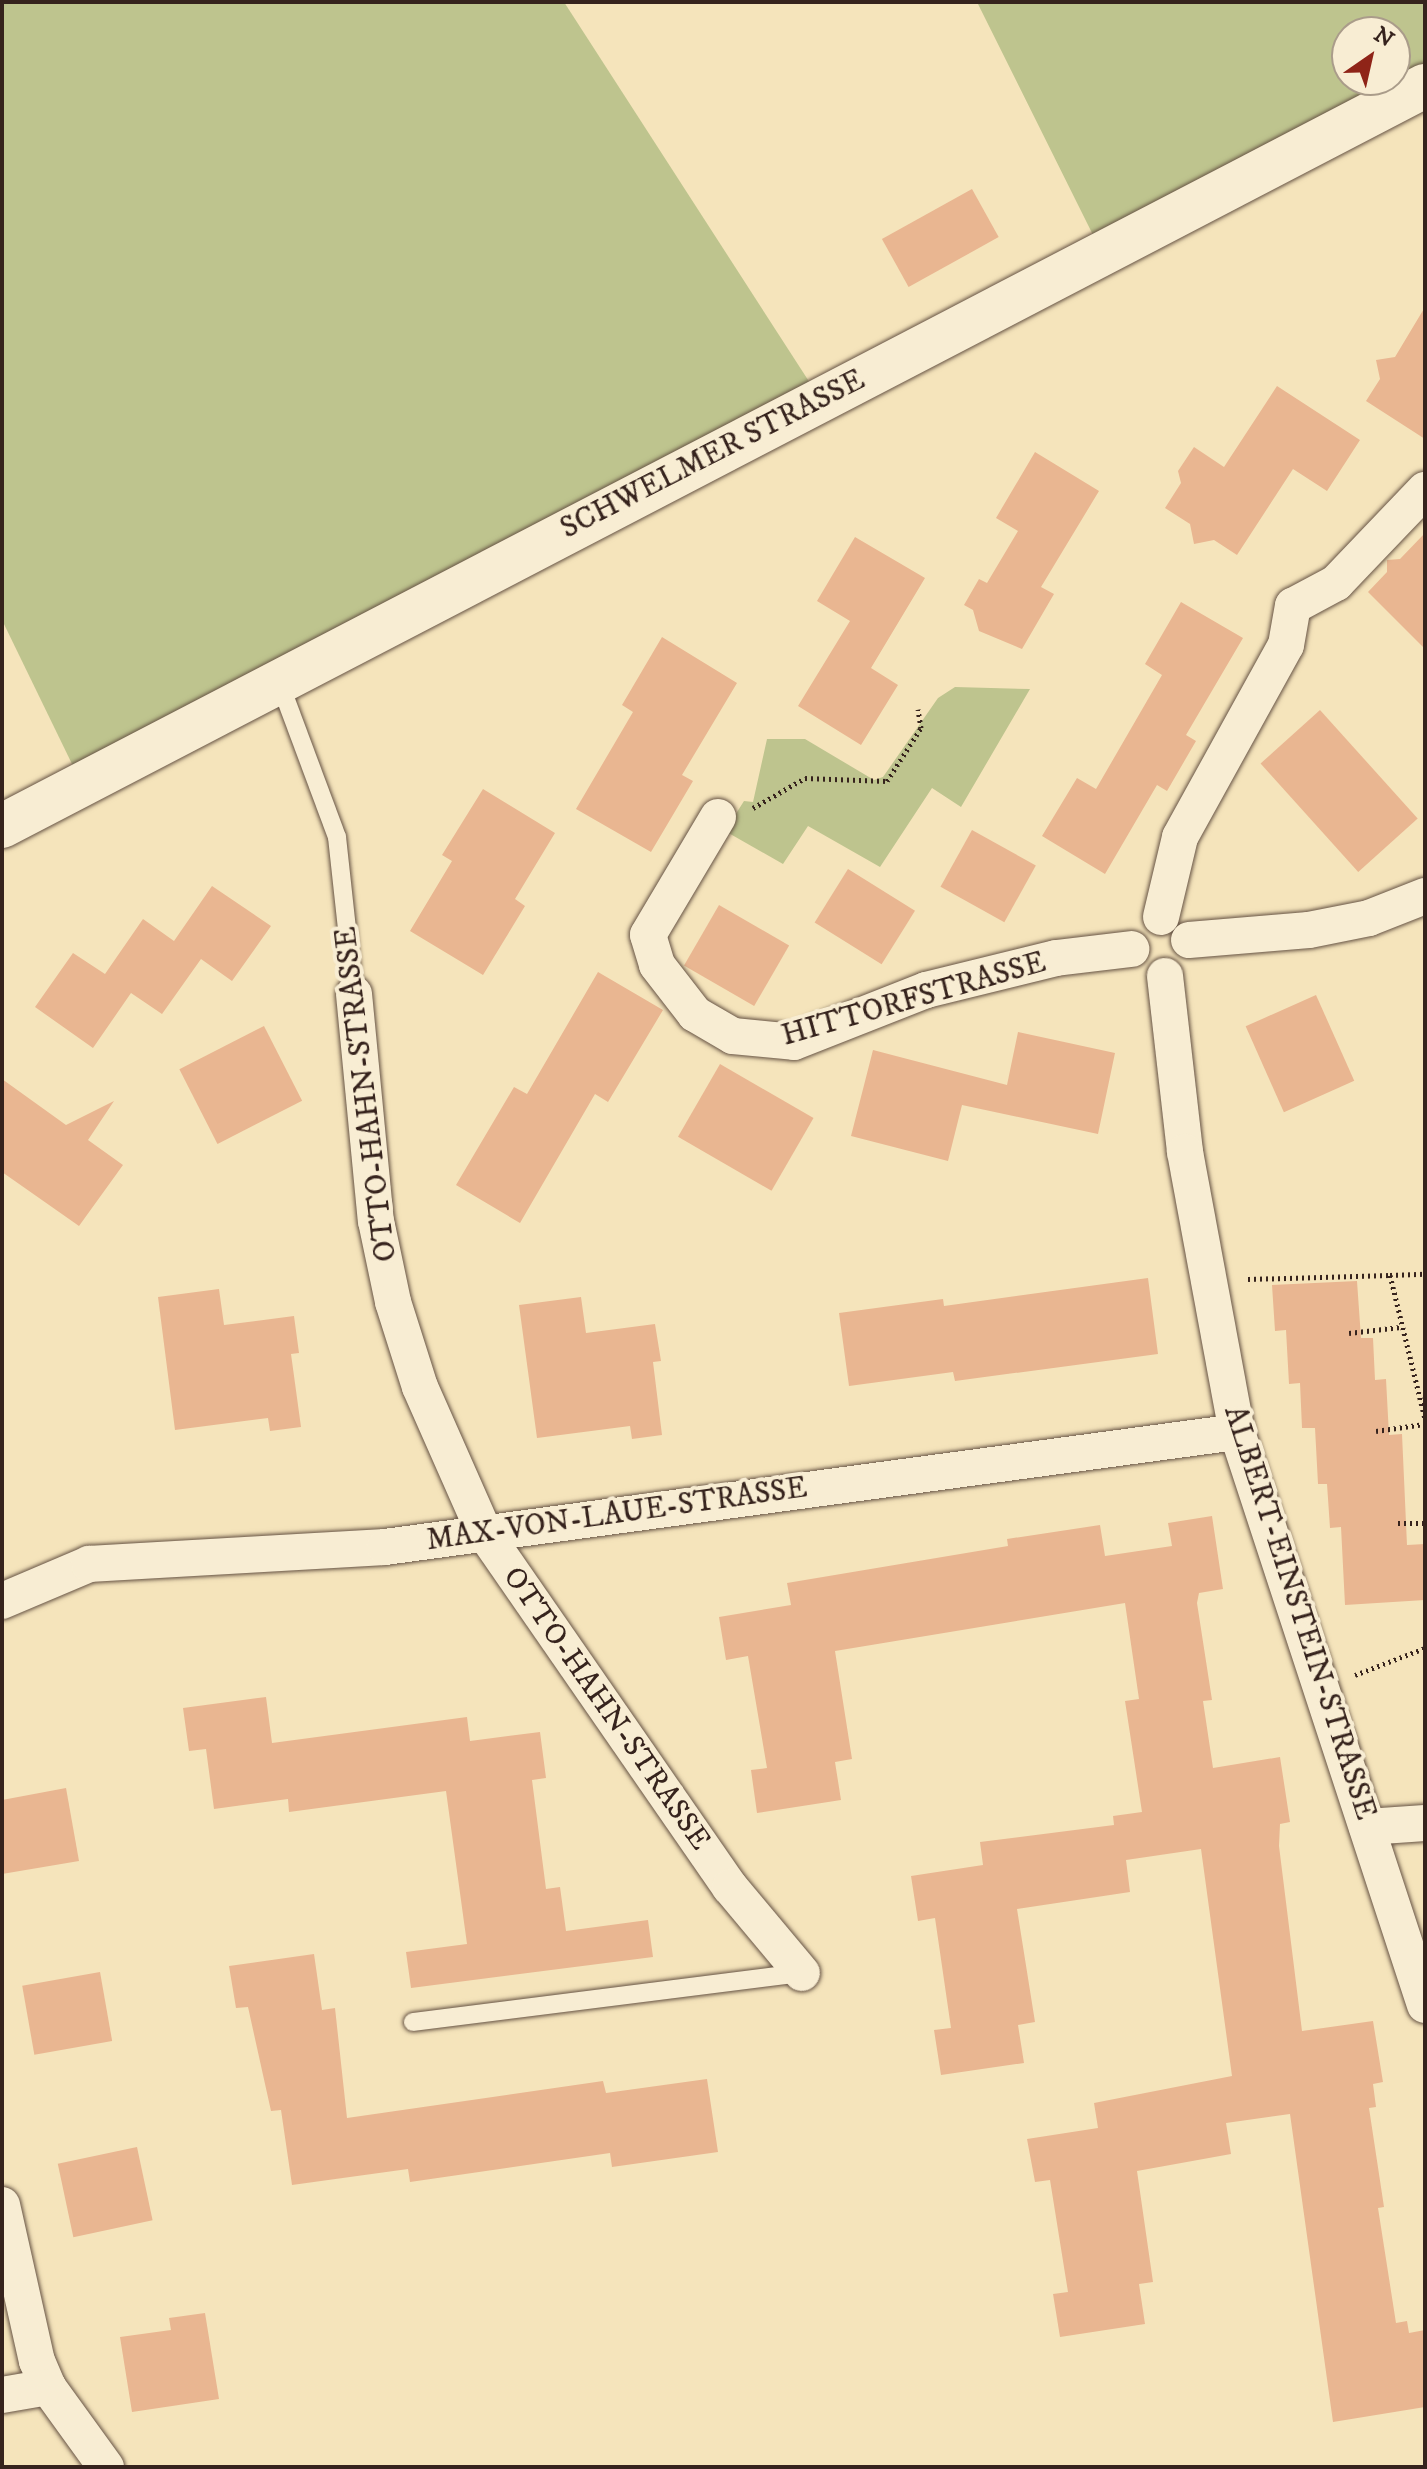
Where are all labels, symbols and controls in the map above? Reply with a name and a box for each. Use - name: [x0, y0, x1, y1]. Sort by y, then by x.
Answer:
- north arrow: [1331, 16, 1411, 96]
- text: N: [1369, 21, 1399, 54]
- street label: SCHWELMER STRASSE: [555, 363, 871, 547]
- street label: OTTO-HAHN-STRASSE: [329, 924, 405, 1264]
- street label: HITTORFSTRASSE: [778, 945, 1050, 1055]
- street label: ALBERT-EINSTEIN-STRASSE: [1215, 1402, 1383, 1824]
- street label: MAX-VON-LAUE-STRASSE: [424, 1470, 810, 1560]
- street label: OTTO-HAHN-STRASSE: [495, 1561, 717, 1857]

